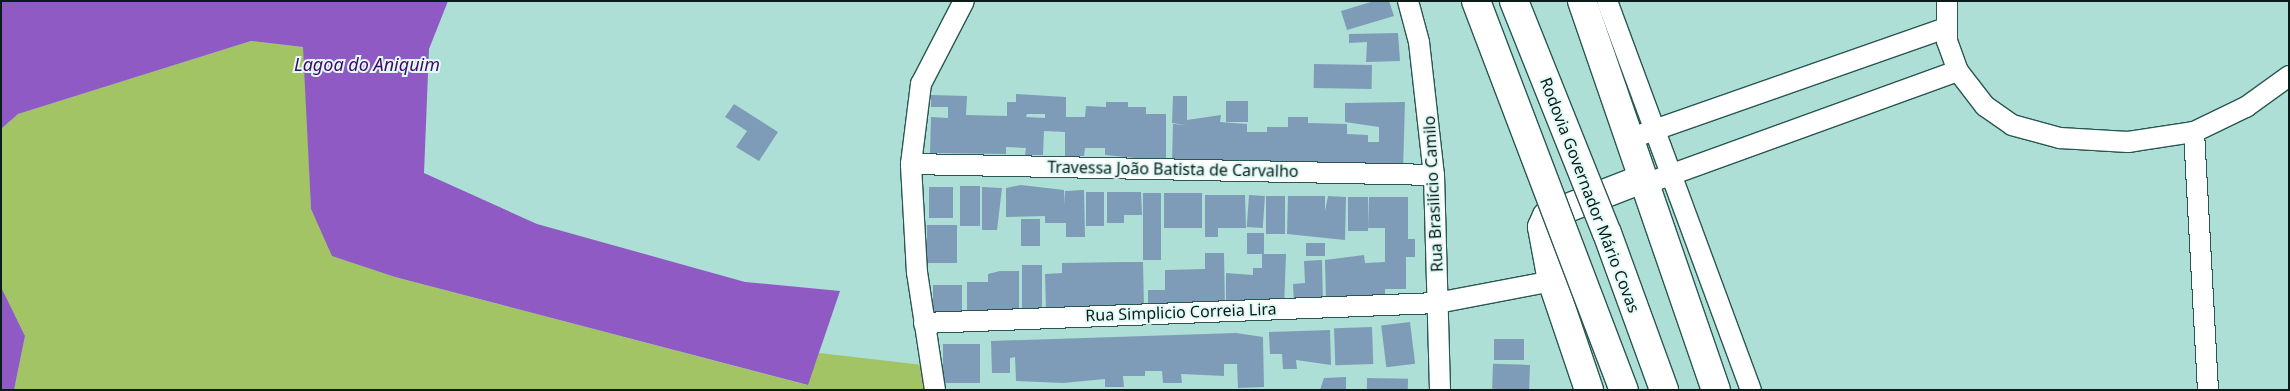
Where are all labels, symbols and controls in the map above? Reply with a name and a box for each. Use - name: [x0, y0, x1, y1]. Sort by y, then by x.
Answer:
- water label: Lagoa do Aniquim: [294, 53, 440, 75]
- street label: Rodovia Governador Mário Covas: [1536, 75, 1644, 315]
- street label: Rua Brasilício Camilo: [1419, 115, 1447, 273]
- street label: Travessa João Batista de Carvalho: [1047, 157, 1299, 181]
- street label: Rua Simplicio Correia Lira: [1085, 299, 1277, 325]

